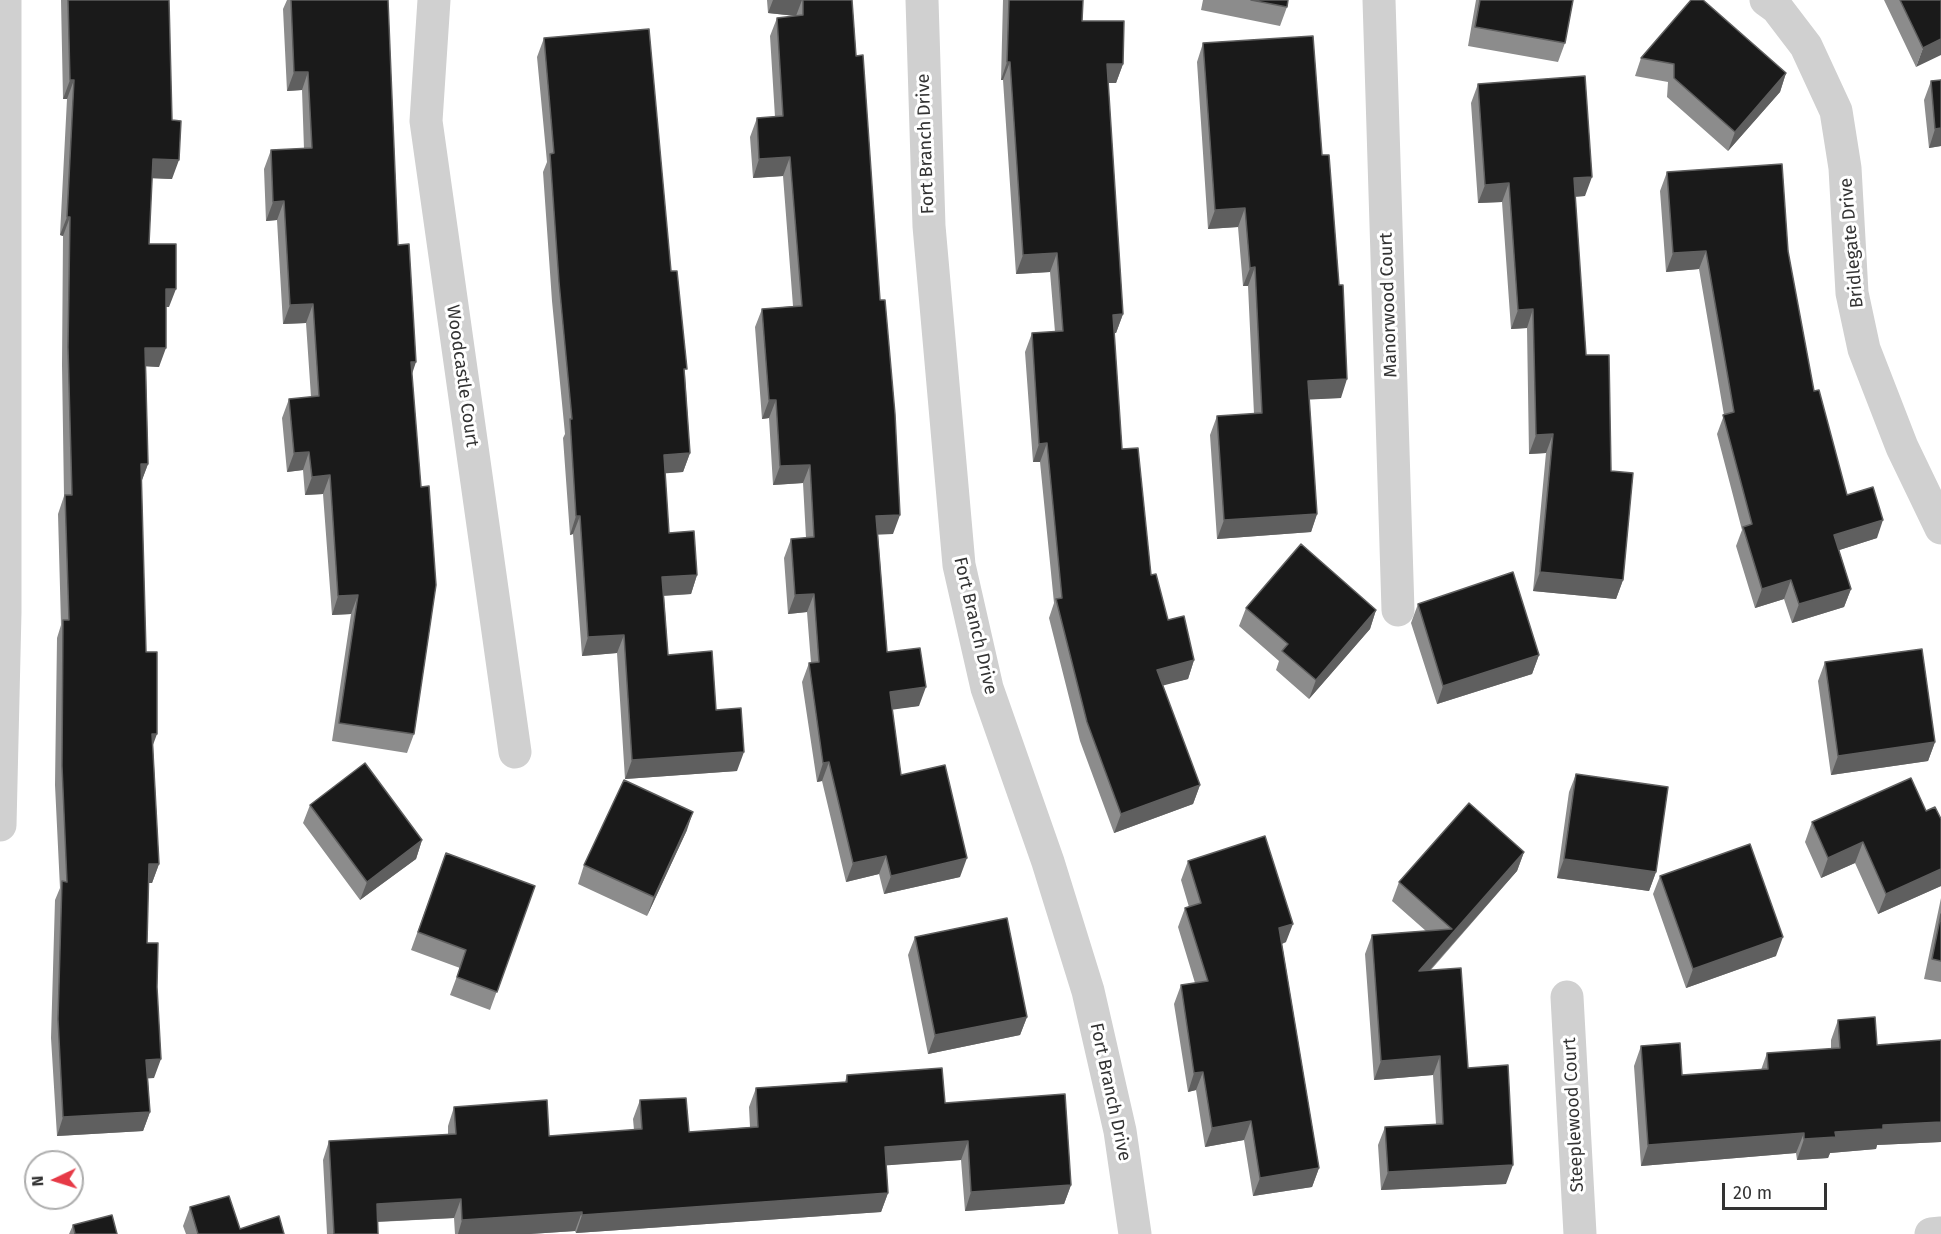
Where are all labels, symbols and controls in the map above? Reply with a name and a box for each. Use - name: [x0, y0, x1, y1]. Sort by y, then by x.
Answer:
- street label: Fort Branch Drive: [913, 73, 939, 215]
- street label: Bridlegate Drive: [1836, 177, 1868, 309]
- street label: Manorwood Court: [1376, 232, 1402, 378]
- street label: Woodcastle Court: [441, 304, 483, 448]
- street label: Fort Branch Drive: [949, 555, 1001, 697]
- street label: Fort Branch Drive: [1085, 1021, 1135, 1163]
- street label: Steeplewood Court: [1559, 1037, 1589, 1193]
- north arrow: [24, 1150, 84, 1210]
- scale bar: [1725, 1171, 1830, 1209]
- text: N: [28, 1175, 47, 1187]
- text: 20 m: [1733, 1182, 1772, 1204]

